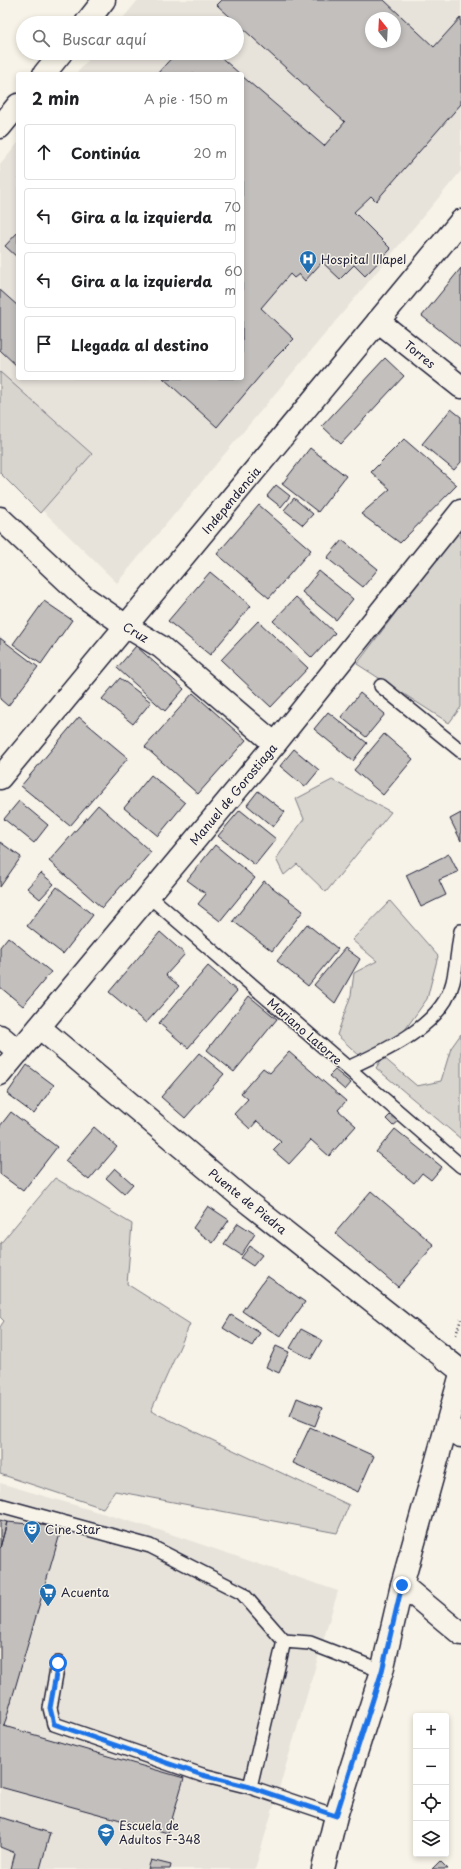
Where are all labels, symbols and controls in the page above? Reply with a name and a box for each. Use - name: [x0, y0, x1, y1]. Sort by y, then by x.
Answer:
- north arrow: [365, 12, 401, 48]
- search box: [16, 16, 244, 60]
- icon: search: [30, 27, 52, 49]
- text: Buscar aquí: [62, 27, 146, 50]
- text: 2 min: [32, 85, 79, 111]
- text: A pie · 150 m: [144, 89, 228, 108]
- icon: ahead: [33, 141, 55, 163]
- text: Continúa: [71, 141, 140, 164]
- text: 20 m: [193, 143, 227, 162]
- text: 70 m: [224, 197, 241, 235]
- icon: left: [33, 205, 55, 227]
- text: Gira a la izquierda: [71, 205, 212, 228]
- hospital icon: Hospital Illapel: [298, 249, 318, 274]
- place label: Hospital Illapel: [321, 250, 406, 268]
- text: 60 m: [224, 261, 242, 299]
- icon: left: [33, 269, 55, 291]
- text: Gira a la izquierda: [71, 269, 212, 292]
- icon: arrive: [33, 333, 55, 355]
- text: Llegada al destino: [71, 333, 209, 356]
- street label: Torres: [400, 336, 440, 373]
- street label: Independencia: [197, 462, 265, 538]
- street label: Cruz: [120, 617, 152, 647]
- street label: Manuel de Gorostiaga: [185, 739, 281, 849]
- street label: Mariano Latorre: [264, 993, 346, 1069]
- street label: Puente de Piedra: [205, 1164, 291, 1238]
- theatre icon: Cine Star: [22, 1519, 42, 1544]
- place label: Cine Star: [45, 1520, 101, 1538]
- route end: [393, 1576, 411, 1594]
- supermarket icon: Acuenta: [38, 1582, 58, 1607]
- place label: Acuenta: [61, 1583, 110, 1601]
- route start: [49, 1654, 67, 1672]
- map controls: [413, 1713, 449, 1857]
- button: +: [413, 1713, 449, 1749]
- button: −: [413, 1749, 449, 1785]
- button: locate: [413, 1785, 449, 1821]
- place label: Escuela de Adultos F-348: [119, 1816, 201, 1848]
- button: layers: [413, 1821, 449, 1857]
- school or university icon: Escuela de Adultos F-348: [96, 1822, 116, 1847]

